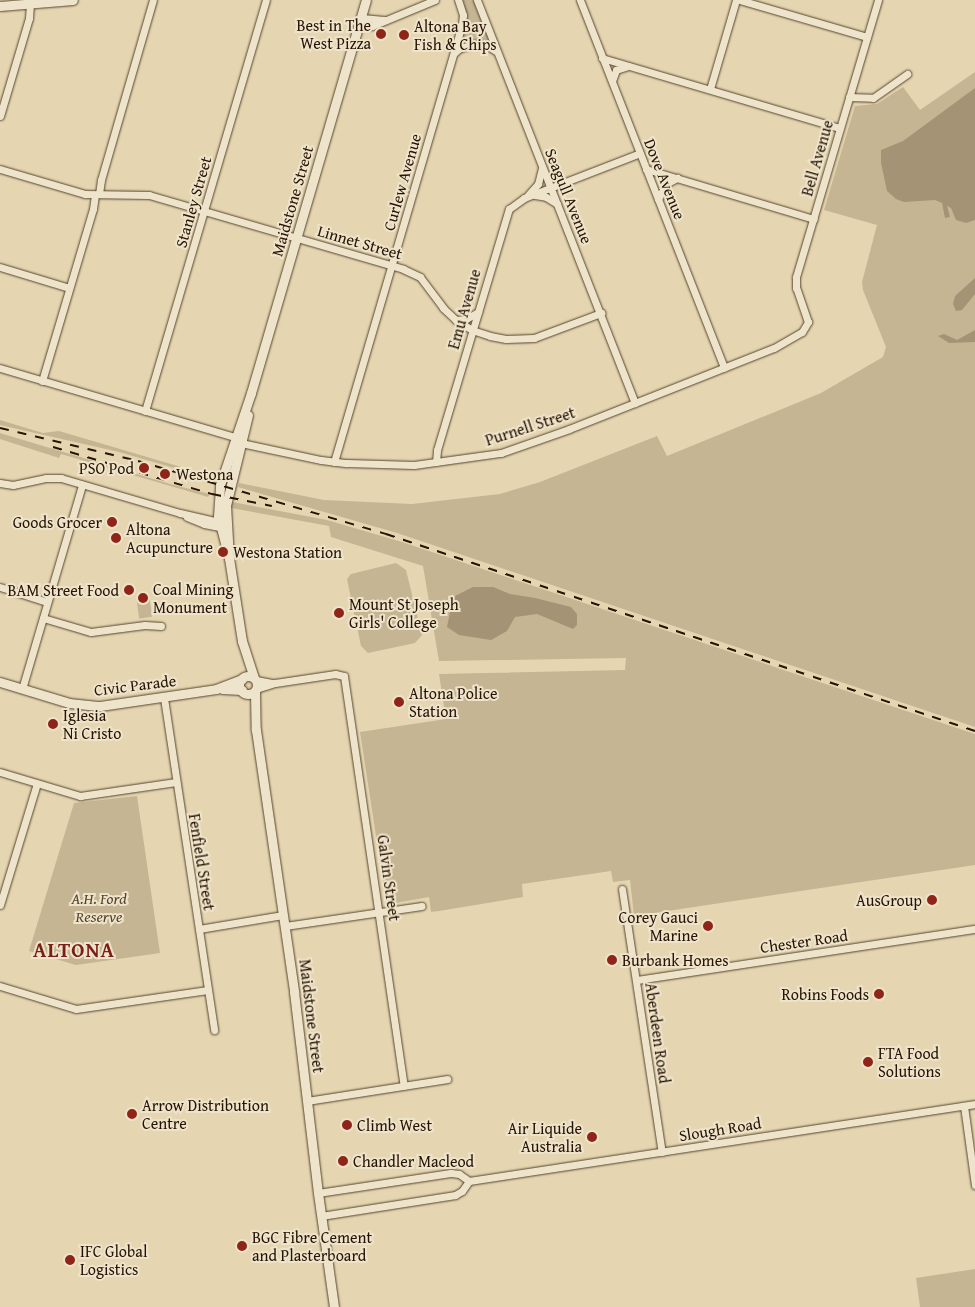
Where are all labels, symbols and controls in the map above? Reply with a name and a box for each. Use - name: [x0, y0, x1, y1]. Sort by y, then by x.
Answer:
- place label: Best in The West Pizza: [296, 15, 371, 53]
- place label: Altona Bay Fish & Chips: [414, 16, 497, 54]
- marker: Best in The West Pizza: [375, 28, 387, 40]
- marker: Altona Bay Fish & Chips: [398, 29, 410, 41]
- street label: Bell Avenue: [797, 118, 837, 198]
- street label: Curlew Avenue: [379, 131, 425, 233]
- street label: Dove Avenue: [640, 136, 690, 222]
- street label: Maidstone Street: [267, 143, 317, 259]
- street label: Seagull Avenue: [541, 146, 597, 246]
- street label: Stanley Street: [171, 154, 215, 250]
- street label: Linnet Street: [315, 221, 405, 263]
- street label: Emu Avenue: [443, 267, 485, 351]
- street label: Purnell Street: [483, 402, 577, 450]
- place label: PSO Pod: [79, 458, 134, 478]
- marker: PSO Pod: [138, 462, 150, 474]
- place label: Westona: [176, 464, 233, 484]
- marker: Westona: [158, 467, 172, 481]
- place label: Goods Grocer: [13, 512, 102, 532]
- marker: Goods Grocer: [106, 516, 118, 528]
- place label: Altona Acupuncture: [126, 519, 213, 557]
- marker: Altona Acupuncture: [110, 532, 122, 544]
- place label: Westona Station: [233, 542, 342, 562]
- marker: Westona Station: [217, 546, 229, 558]
- place label: Coal Mining Monument: [153, 579, 233, 617]
- place label: BAM Street Food: [8, 580, 119, 600]
- marker: BAM Street Food: [123, 584, 135, 596]
- marker: Coal Mining Monument: [137, 592, 149, 604]
- place label: Mount St Joseph Girls' College: [349, 594, 459, 632]
- marker: Mount St Joseph Girls' College: [333, 607, 345, 619]
- street label: Civic Parade: [93, 670, 177, 700]
- place label: Altona Police Station: [409, 683, 497, 721]
- marker: Altona Police Station: [393, 696, 405, 708]
- place label: Iglesia Ni Cristo: [63, 705, 121, 743]
- marker: Iglesia Ni Cristo: [47, 718, 59, 730]
- street label: Fenfield Street: [185, 812, 219, 912]
- street label: Galvin Street: [373, 834, 405, 922]
- park label: A.H. Ford Reserve: [71, 888, 127, 926]
- place label: AusGroup: [856, 890, 922, 910]
- marker: AusGroup: [926, 894, 938, 906]
- place label: Corey Gauci Marine: [619, 907, 698, 945]
- marker: Corey Gauci Marine: [702, 920, 714, 932]
- street label: Chester Road: [759, 925, 849, 957]
- district label: ALTONA: [32, 937, 116, 963]
- place label: Burbank Homes: [622, 950, 729, 970]
- marker: Burbank Homes: [606, 954, 618, 966]
- street label: Maidstone Street: [296, 958, 328, 1074]
- street label: Aberdeen Road: [641, 981, 675, 1085]
- place label: Robins Foods: [782, 984, 869, 1004]
- marker: Robins Foods: [873, 988, 885, 1000]
- place label: FTA Food Solutions: [878, 1043, 941, 1081]
- marker: FTA Food Solutions: [862, 1056, 874, 1068]
- place label: Arrow Distribution Centre: [142, 1095, 269, 1133]
- marker: Arrow Distribution Centre: [126, 1108, 138, 1120]
- street label: Slough Road: [677, 1113, 763, 1145]
- place label: Climb West: [357, 1115, 432, 1135]
- place label: Air Liquide Australia: [508, 1118, 582, 1156]
- marker: Climb West: [341, 1119, 353, 1131]
- marker: Air Liquide Australia: [586, 1131, 598, 1143]
- place label: Chandler Macleod: [353, 1151, 474, 1171]
- marker: Chandler Macleod: [337, 1155, 349, 1167]
- place label: BGC Fibre Cement and Plasterboard: [252, 1227, 372, 1265]
- marker: BGC Fibre Cement and Plasterboard: [236, 1240, 248, 1252]
- place label: IFC Global Logistics: [80, 1241, 147, 1279]
- marker: IFC Global Logistics: [64, 1254, 76, 1266]

